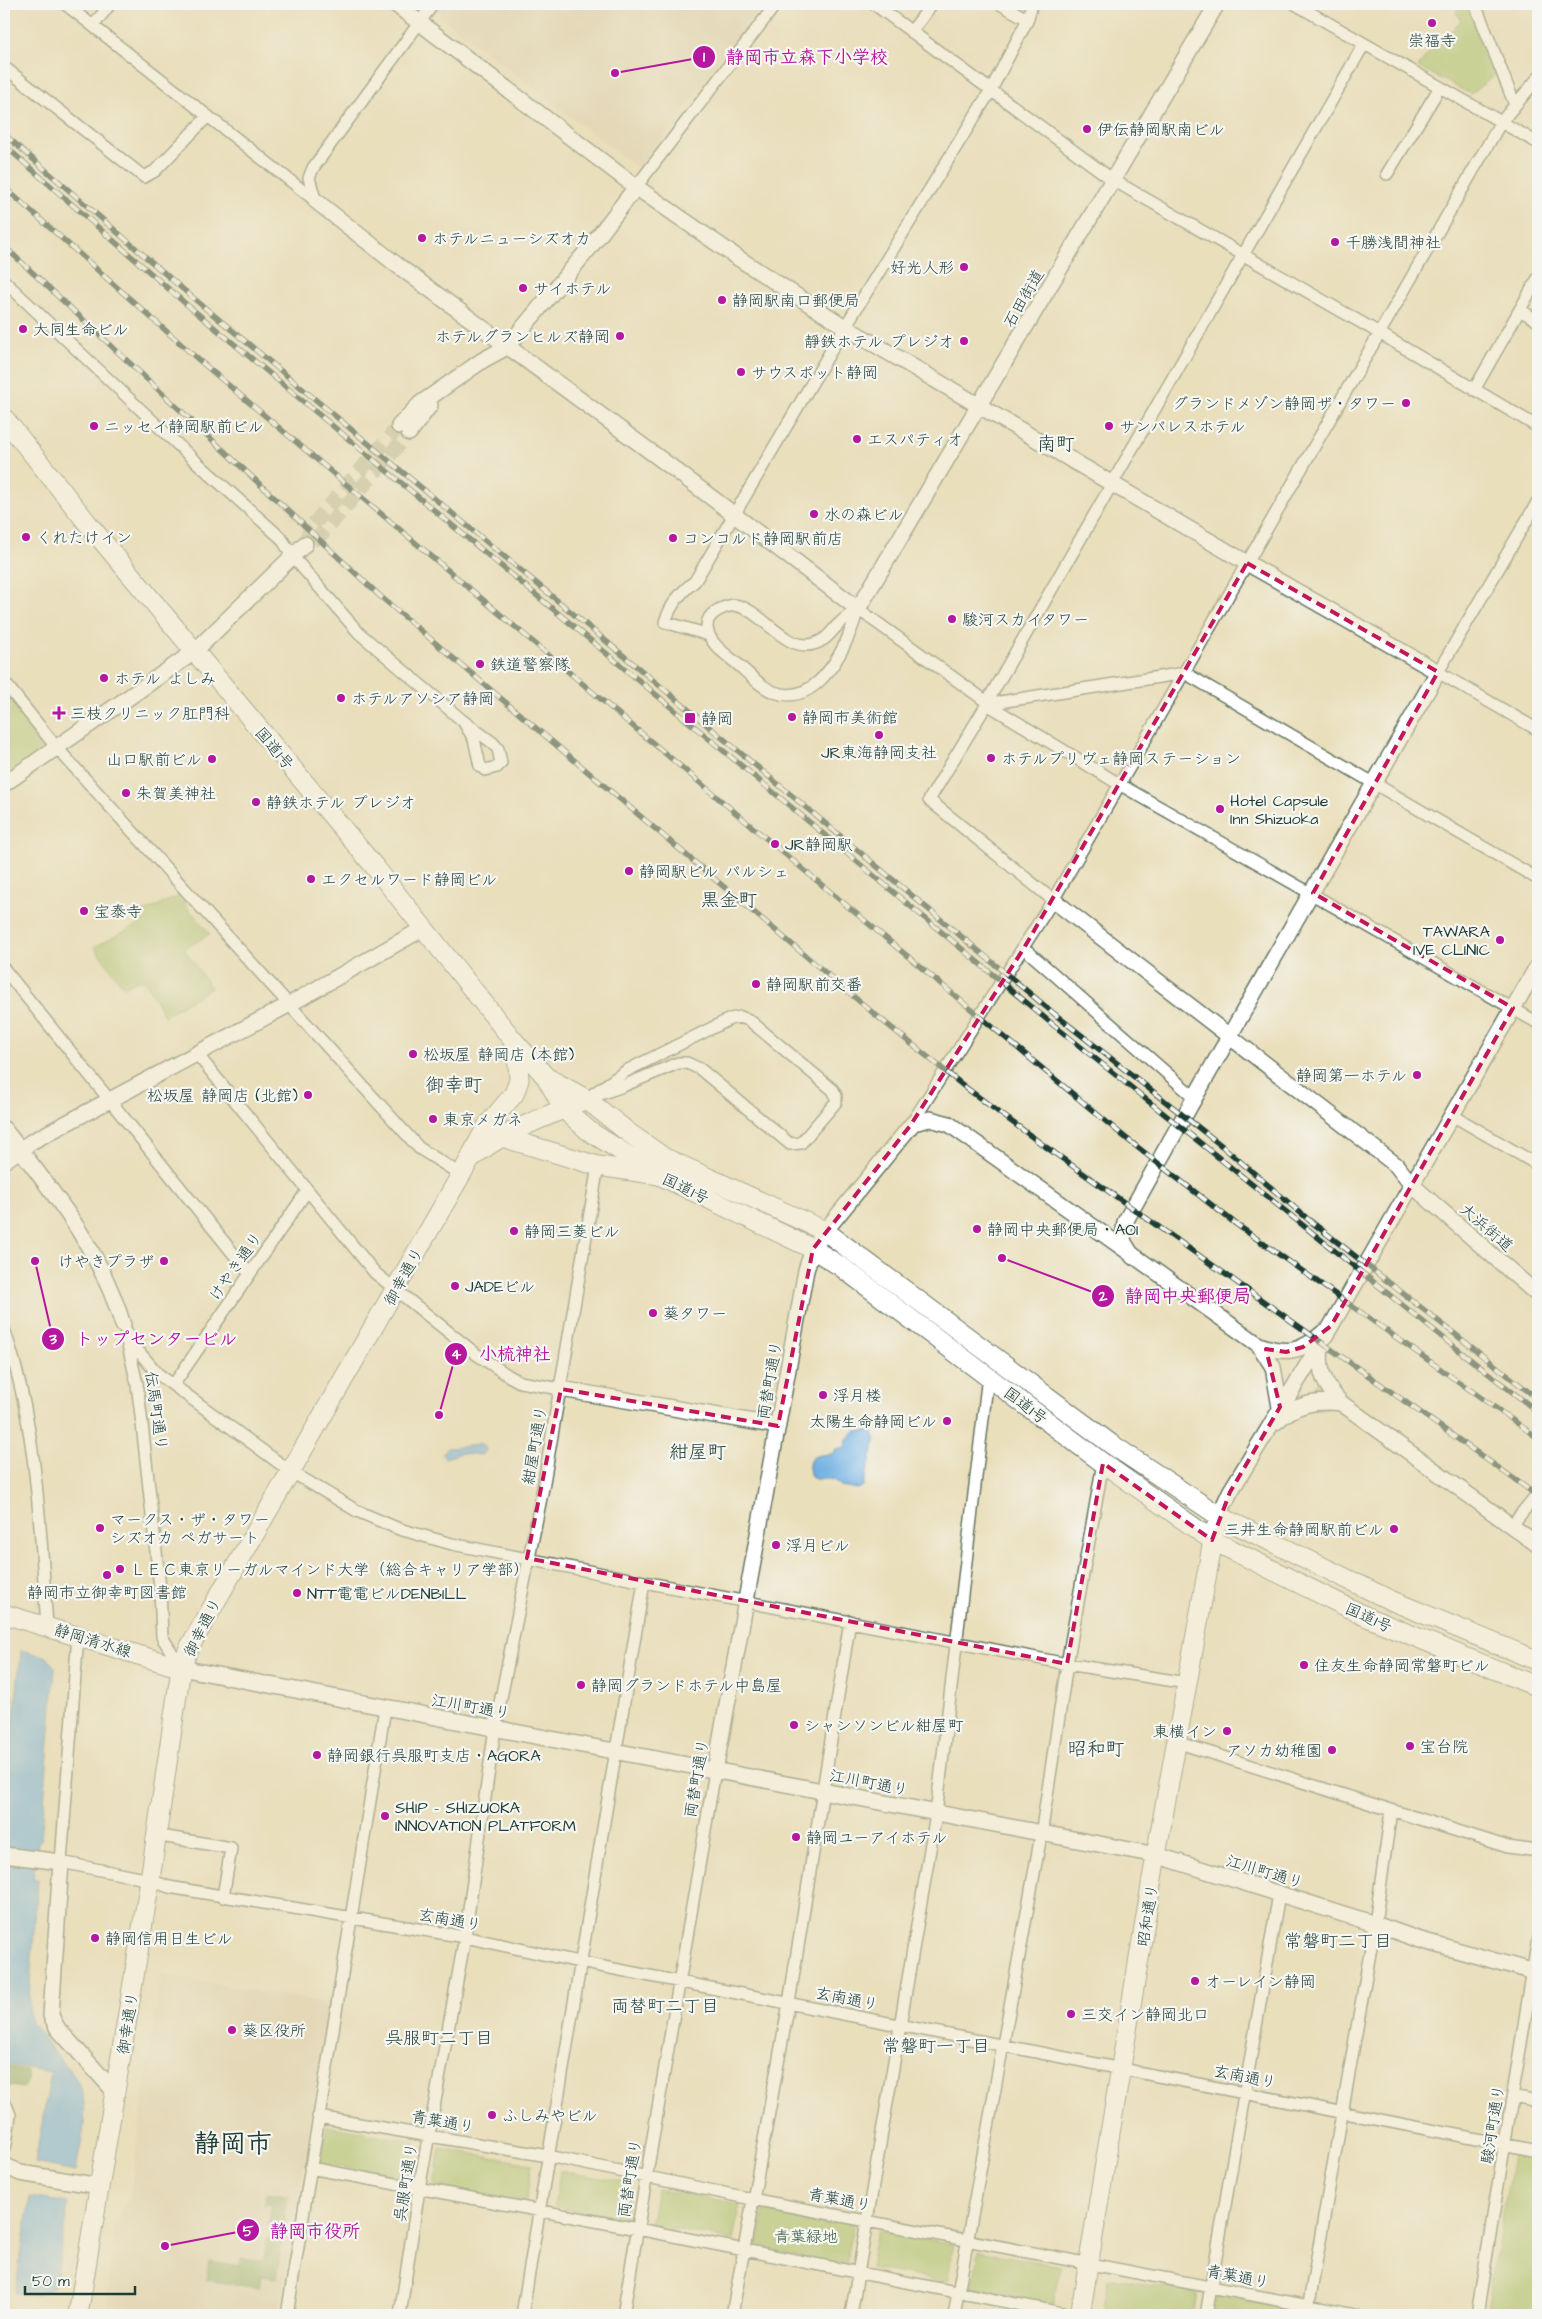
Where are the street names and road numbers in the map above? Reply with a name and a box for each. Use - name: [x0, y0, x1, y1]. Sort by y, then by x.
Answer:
- street label: 石田街道: [998, 265, 1049, 332]
- street label: 国道1号: [250, 722, 299, 775]
- street label: 国道1号: [658, 1168, 713, 1210]
- street label: 大浜街道: [1455, 1198, 1518, 1257]
- street label: けやき通り: [204, 1227, 268, 1306]
- street label: 御幸通り: [379, 1243, 429, 1310]
- street label: 両替町通り: [752, 1339, 788, 1421]
- street label: 伝馬町通り: [140, 1370, 172, 1452]
- street label: 国道1号: [999, 1382, 1052, 1430]
- street label: 紺屋町通り: [517, 1404, 553, 1486]
- street label: 御幸通り: [179, 1594, 227, 1661]
- street label: 国道1号: [1341, 1598, 1396, 1638]
- street label: 静岡清水線: [51, 1619, 134, 1663]
- street label: 江川町通り: [430, 1689, 512, 1725]
- street label: 両替町通り: [679, 1737, 715, 1819]
- street label: 江川町通り: [827, 1765, 910, 1801]
- street label: 江川町通り: [1223, 1850, 1306, 1894]
- street label: 昭和通り: [1132, 1882, 1164, 1948]
- street label: 玄南通り: [416, 1904, 483, 1936]
- street label: 玄南通り: [813, 1982, 880, 2016]
- street label: 御幸通り: [112, 1990, 144, 2056]
- street label: 玄南通り: [1211, 2060, 1278, 2094]
- street label: 駿河町通り: [1476, 2083, 1510, 2165]
- street label: 青葉通り: [409, 2106, 476, 2138]
- street label: 両替町通り: [613, 2137, 647, 2219]
- street label: 呉服町通り: [389, 2141, 423, 2223]
- street label: 青葉通り: [806, 2183, 873, 2217]
- street label: 青葉通り: [1204, 2260, 1271, 2294]

